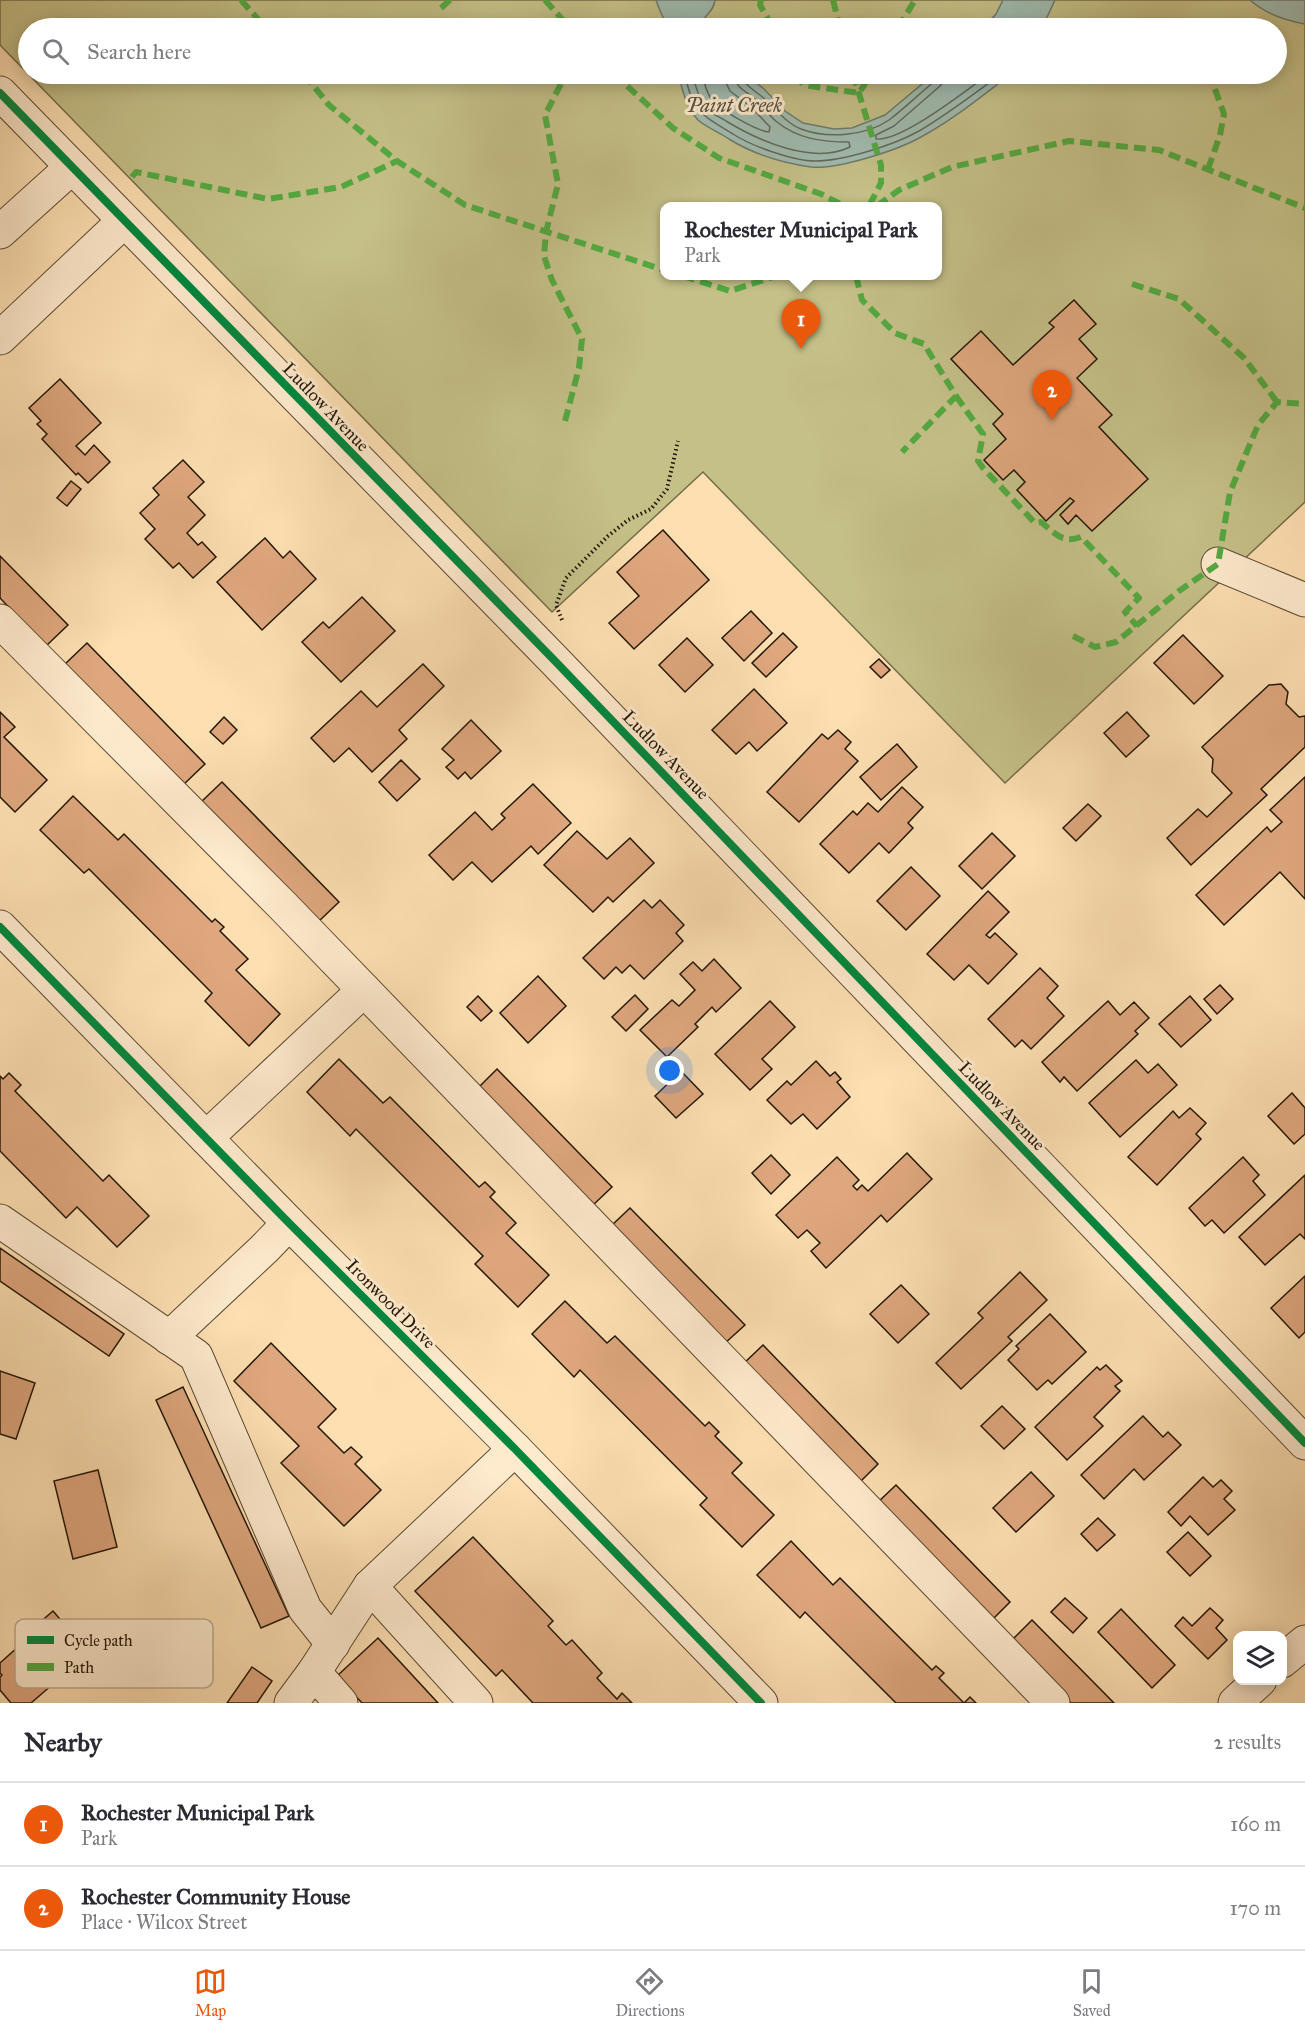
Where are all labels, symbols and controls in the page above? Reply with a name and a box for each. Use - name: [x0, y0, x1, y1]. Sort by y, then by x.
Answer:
- search box: [18, 18, 1287, 84]
- icon: search: [39, 35, 72, 68]
- text: Search here: [87, 38, 191, 65]
- water label: Paint Creek: [686, 93, 782, 117]
- popup: [660, 202, 942, 280]
- text: Rochester Municipal Park: [684, 216, 918, 243]
- text: Park: [684, 243, 721, 267]
- pin: 1: [782, 300, 820, 349]
- street label: Ludlow Avenue: [278, 358, 374, 456]
- pin: 2: [1032, 370, 1072, 420]
- street label: Ludlow Avenue: [618, 706, 714, 804]
- your location: [655, 1056, 684, 1085]
- street label: Ludlow Avenue: [954, 1057, 1050, 1155]
- street label: Ironwood Drive: [342, 1255, 440, 1353]
- legend: [15, 1619, 213, 1688]
- text: Cycle path: [64, 1631, 133, 1650]
- map controls: [1233, 1631, 1287, 1685]
- button: layers: [1233, 1631, 1287, 1685]
- text: Path: [64, 1658, 94, 1677]
- text: Nearby: [24, 1726, 102, 1758]
- text: 2 results: [1213, 1730, 1281, 1754]
- text: Rochester Municipal Park: [81, 1799, 314, 1826]
- text: 1: [40, 1812, 47, 1836]
- text: 160 m: [1230, 1812, 1281, 1836]
- text: Park: [81, 1826, 117, 1850]
- text: Rochester Community House: [81, 1883, 350, 1910]
- text: 2: [39, 1896, 48, 1920]
- text: 170 m: [1230, 1896, 1281, 1920]
- text: Place · Wilcox Street: [81, 1910, 247, 1934]
- tab: Map: [194, 1965, 227, 2020]
- tab: Directions: [615, 1965, 684, 2020]
- tab: Saved: [1073, 1965, 1111, 2020]

